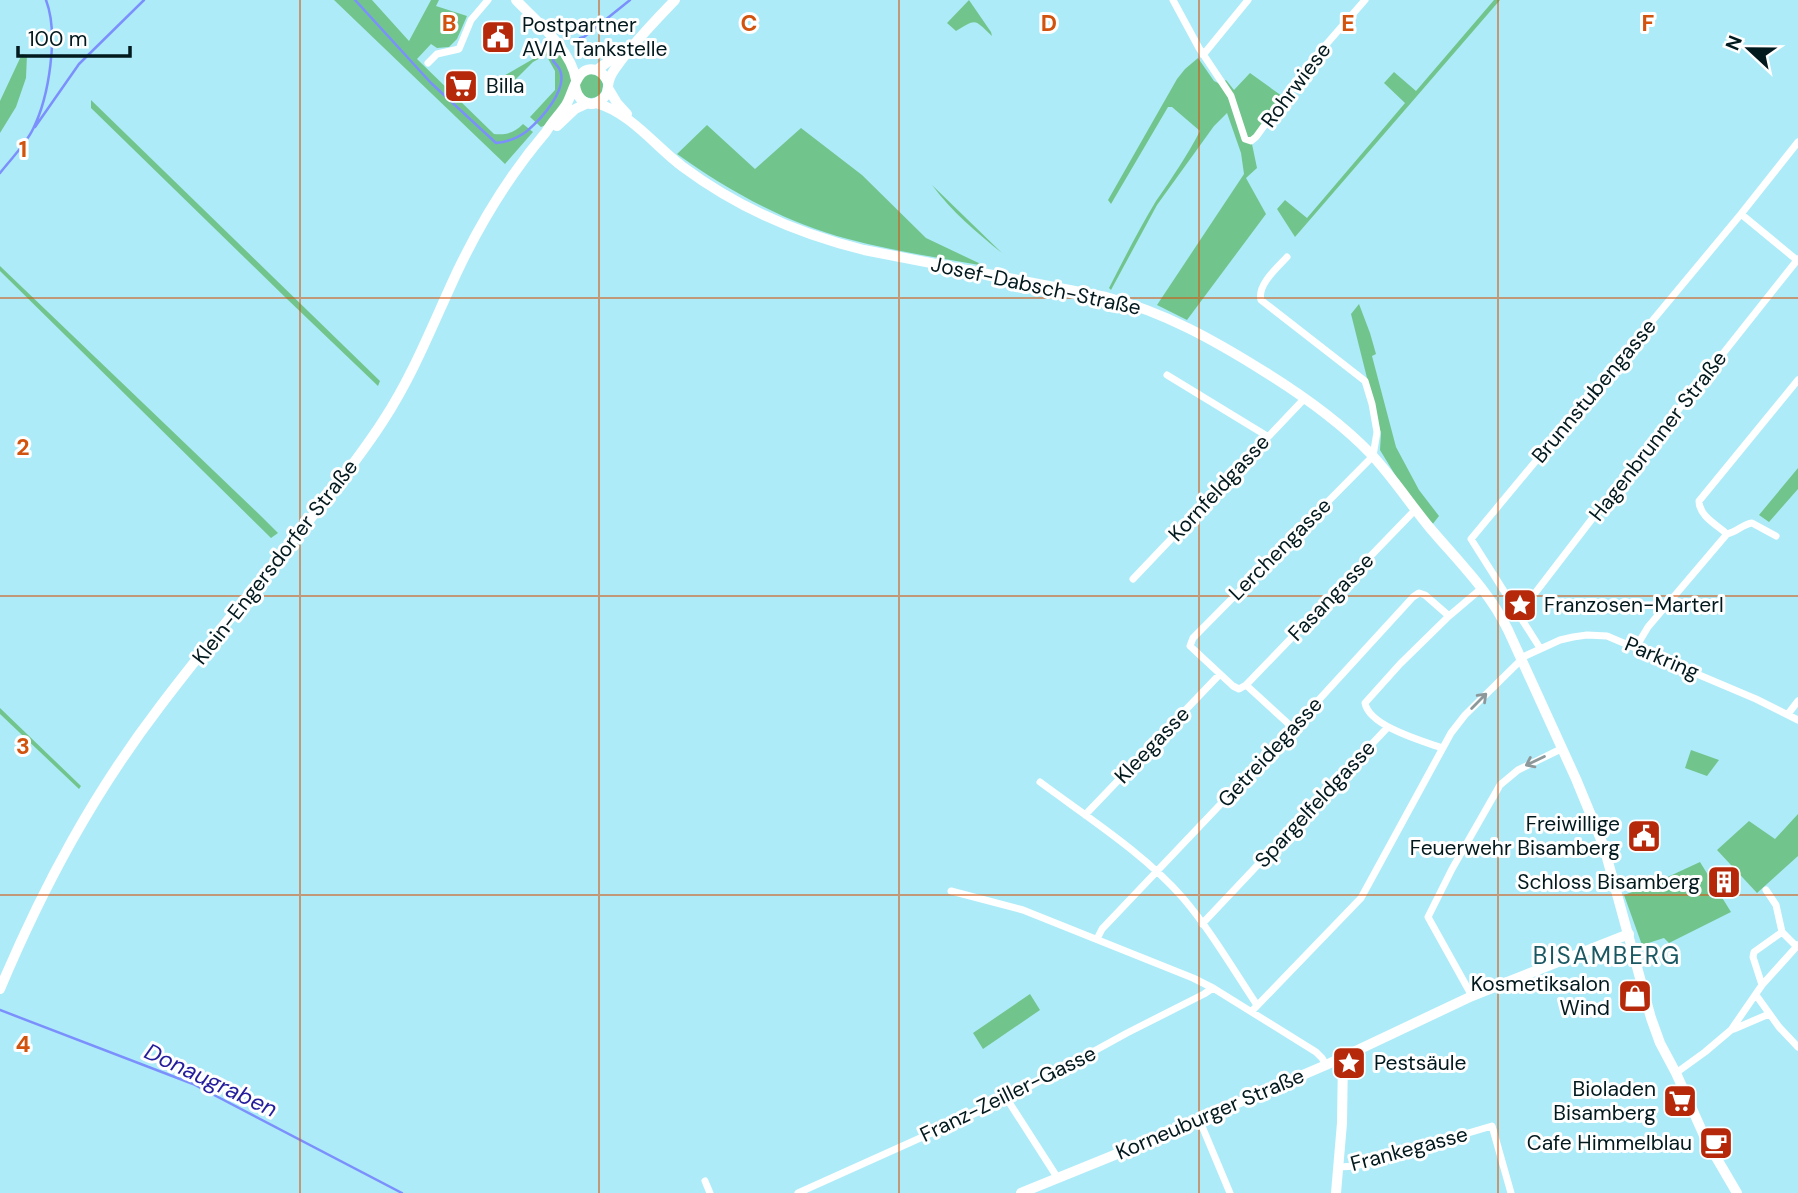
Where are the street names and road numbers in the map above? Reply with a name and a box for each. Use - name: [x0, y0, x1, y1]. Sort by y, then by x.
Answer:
- street label: Rohrwiese: [1255, 37, 1337, 133]
- street label: Josef-Dabsch-Straße: [928, 250, 1144, 322]
- street label: Brunnstubengasse: [1525, 313, 1663, 469]
- street label: Hagenbrunner Straße: [1583, 345, 1733, 527]
- street label: Kornfeldgasse: [1162, 428, 1276, 547]
- street label: Klein-Engersdorfer Straße: [186, 454, 364, 670]
- street label: Lerchengasse: [1223, 492, 1337, 606]
- street label: Fasangasse: [1282, 547, 1380, 647]
- street label: Parkring: [1621, 630, 1704, 686]
- street label: Getreidegasse: [1212, 691, 1328, 813]
- street label: Kleegasse: [1108, 700, 1196, 790]
- street label: Spargelfeldgasse: [1249, 734, 1381, 874]
- street label: Franz-Zeiller-Gasse: [915, 1039, 1101, 1149]
- street label: Korneuburger Straße: [1111, 1062, 1309, 1166]
- street label: Frankegasse: [1347, 1120, 1471, 1178]

